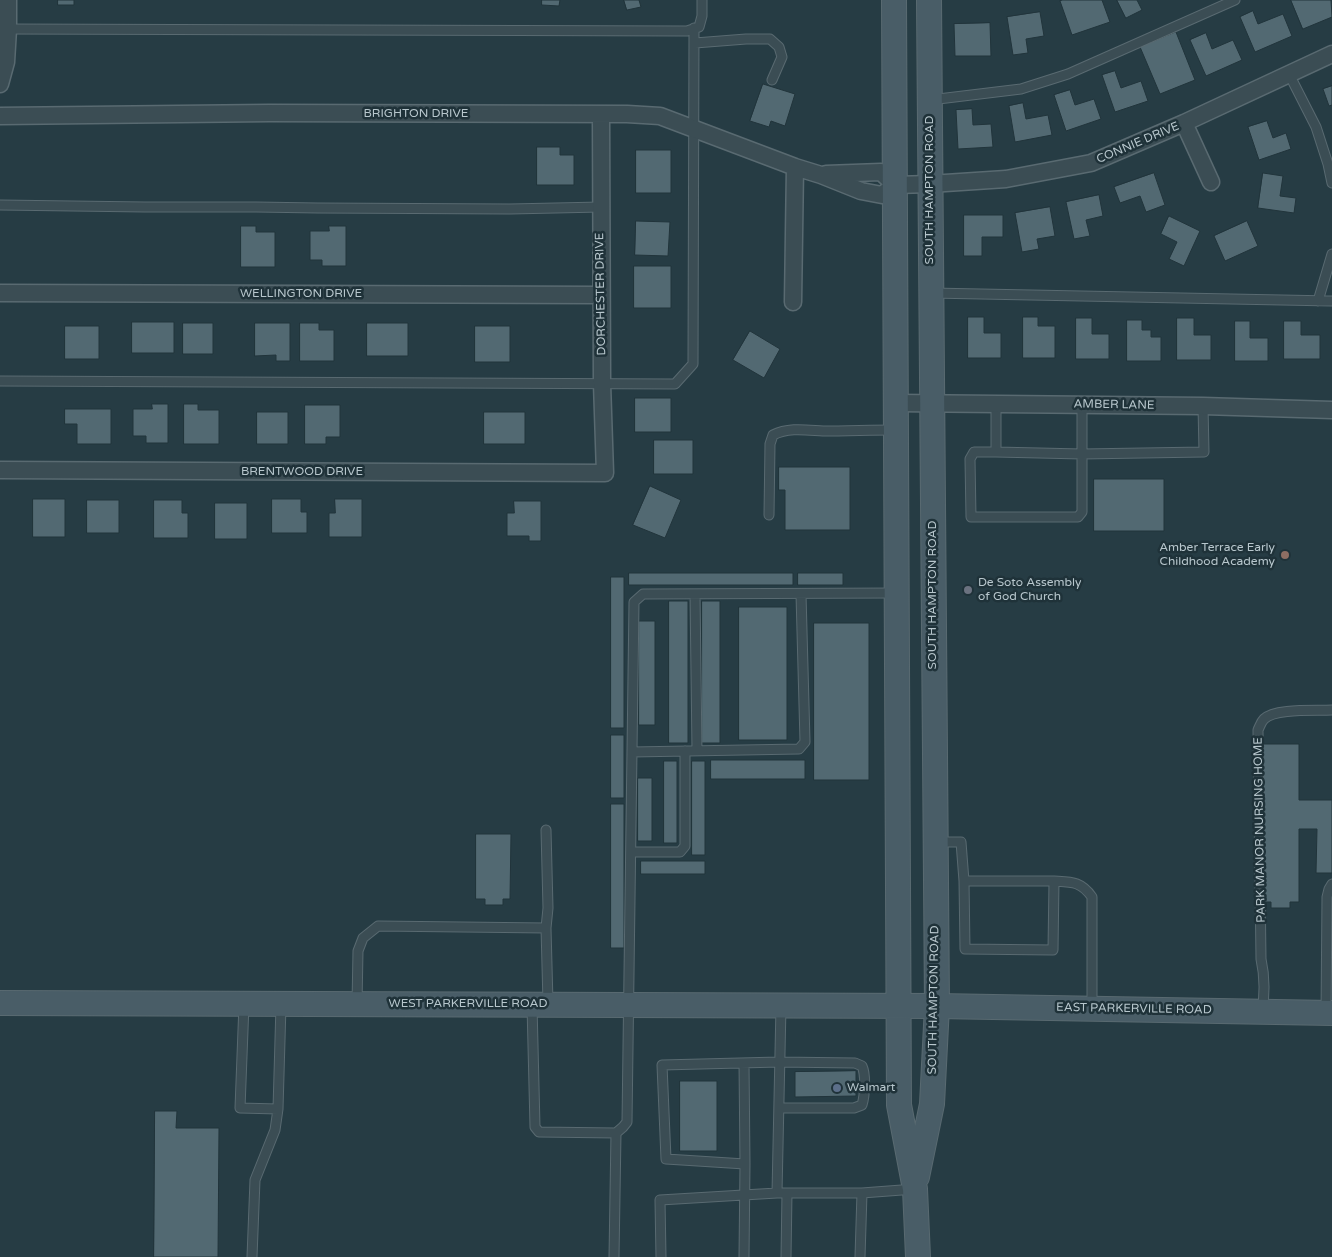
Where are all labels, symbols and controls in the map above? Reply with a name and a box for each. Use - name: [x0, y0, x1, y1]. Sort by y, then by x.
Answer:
- street label: BRIGHTON DRIVE: [364, 107, 468, 121]
- street label: SOUTH HAMPTON ROAD: [923, 116, 937, 264]
- street label: CONNIE DRIVE: [1095, 119, 1181, 167]
- street label: DORCHESTER DRIVE: [593, 232, 609, 356]
- street label: WELLINGTON DRIVE: [240, 287, 362, 301]
- street label: AMBER LANE: [1073, 397, 1155, 413]
- street label: BRENTWOOD DRIVE: [241, 465, 363, 479]
- street label: SOUTH HAMPTON ROAD: [926, 521, 940, 669]
- place label: Amber Terrace Early Childhood Academy: [1159, 541, 1275, 569]
- marker: Amber Terrace Early Childhood Academy: [1279, 549, 1291, 561]
- place label: De Soto Assembly of God Church: [978, 576, 1082, 604]
- marker: De Soto Assembly of God Church: [962, 584, 974, 596]
- street label: PARK MANOR NURSING HOME: [1251, 737, 1269, 923]
- street label: SOUTH HAMPTON ROAD: [926, 925, 942, 1075]
- street label: WEST PARKERVILLE ROAD: [389, 997, 547, 1011]
- street label: EAST PARKERVILLE ROAD: [1056, 1000, 1212, 1018]
- place label: Walmart: [847, 1081, 895, 1095]
- marker: Walmart: [831, 1082, 843, 1094]

